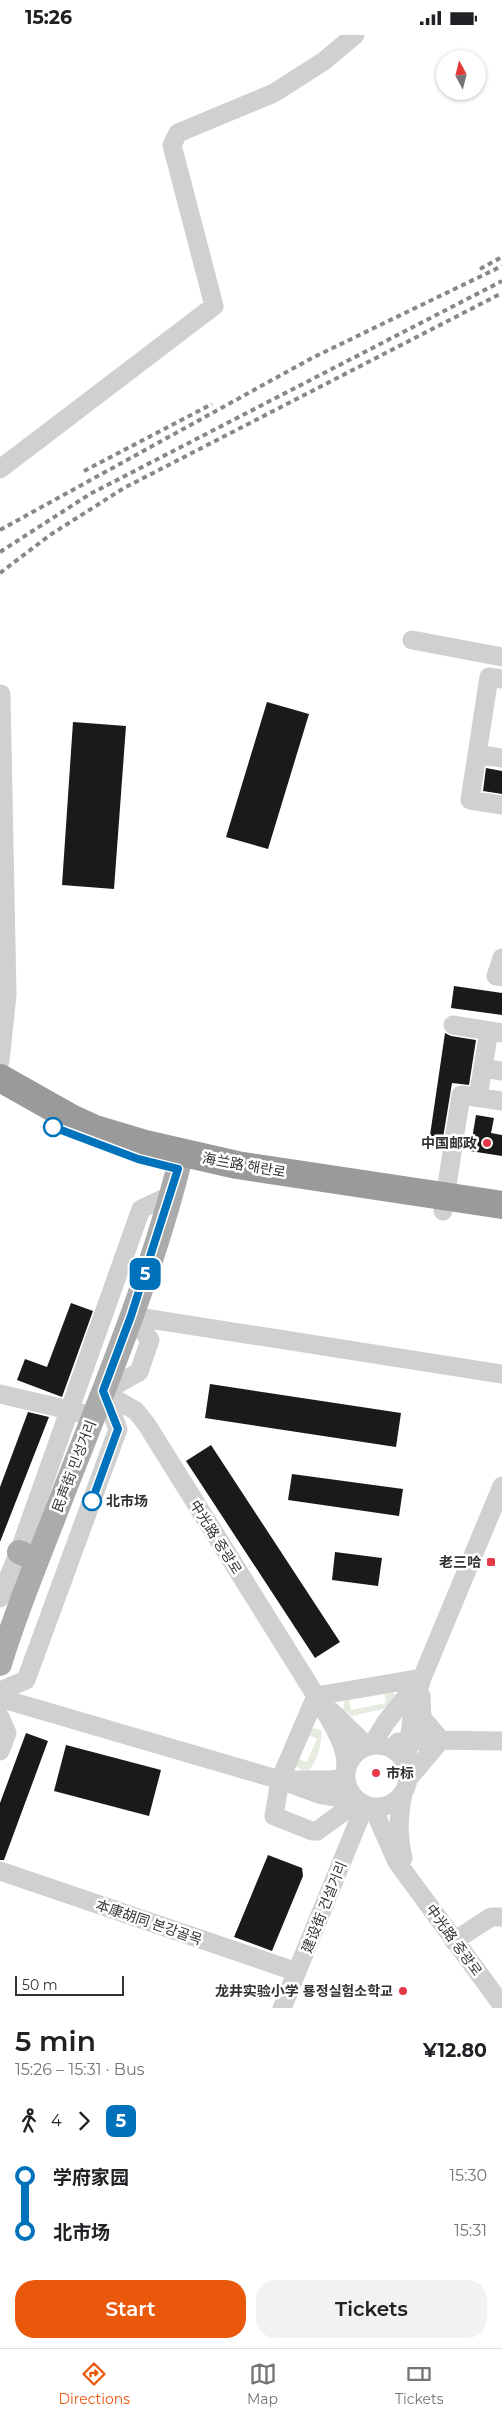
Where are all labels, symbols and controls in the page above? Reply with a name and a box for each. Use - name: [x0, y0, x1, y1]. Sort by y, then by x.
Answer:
- text: 15:26: [25, 6, 72, 29]
- north arrow: [436, 50, 486, 100]
- map controls: [436, 50, 486, 100]
- unlabelled marker: [43, 1117, 63, 1137]
- place label: 中国邮政: [421, 1134, 477, 1152]
- marker: 中国邮政: [481, 1137, 493, 1149]
- street label: 海兰路 해란로: [201, 1149, 287, 1181]
- line badge: 5: [129, 1258, 161, 1290]
- text: 5: [140, 1263, 150, 1285]
- street label: 民声街 민성거리: [48, 1417, 100, 1515]
- marker: 北市场: [82, 1491, 102, 1511]
- place label: 北市场: [106, 1492, 148, 1510]
- street label: 中光路 중광로: [186, 1496, 246, 1578]
- place label: 老三哈: [439, 1553, 482, 1571]
- marker: 老三哈: [485, 1556, 497, 1568]
- place label: 市标: [386, 1764, 414, 1782]
- marker: 市标: [370, 1767, 382, 1779]
- street label: 建设街 건설거리: [297, 1859, 351, 1955]
- street label: 本康胡同 본강골목: [93, 1895, 205, 1949]
- street label: 中光路 중광로: [422, 1901, 486, 1979]
- scale bar: [15, 1973, 124, 1996]
- text: 50 m: [22, 1976, 58, 1994]
- place label: 龙井实验小学 룡정실험소학교: [215, 1982, 393, 2000]
- marker: 龙井实验小学 룡정실험소학교: [397, 1985, 409, 1997]
- text: 5 min: [15, 2024, 96, 2058]
- text: ¥12.80: [423, 2039, 487, 2062]
- text: 15:26 – 15:31 · Bus: [15, 2060, 144, 2079]
- icon: walk: [15, 2107, 43, 2135]
- icon: forward: [70, 2107, 98, 2135]
- text: 5: [116, 2110, 126, 2132]
- text: 4: [51, 2111, 62, 2130]
- text: 学府家园: [53, 2166, 129, 2189]
- text: 15:30: [449, 2166, 487, 2185]
- text: 北市场: [53, 2221, 110, 2244]
- text: 15:31: [454, 2221, 487, 2240]
- button: Start: [15, 2280, 246, 2338]
- button: Tickets: [256, 2280, 487, 2338]
- tab: Directions: [58, 2360, 130, 2408]
- tab: Map: [247, 2360, 278, 2408]
- tab: Tickets: [395, 2360, 444, 2408]

